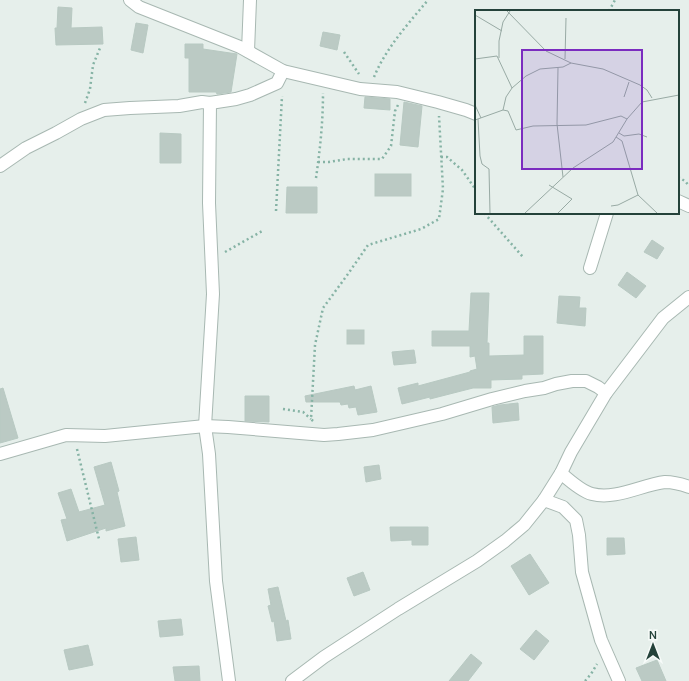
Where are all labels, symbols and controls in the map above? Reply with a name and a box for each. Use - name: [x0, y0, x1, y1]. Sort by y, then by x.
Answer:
- inset map: [475, 10, 679, 214]
- north arrow: [633, 625, 673, 665]
- text: N: [649, 627, 657, 642]

